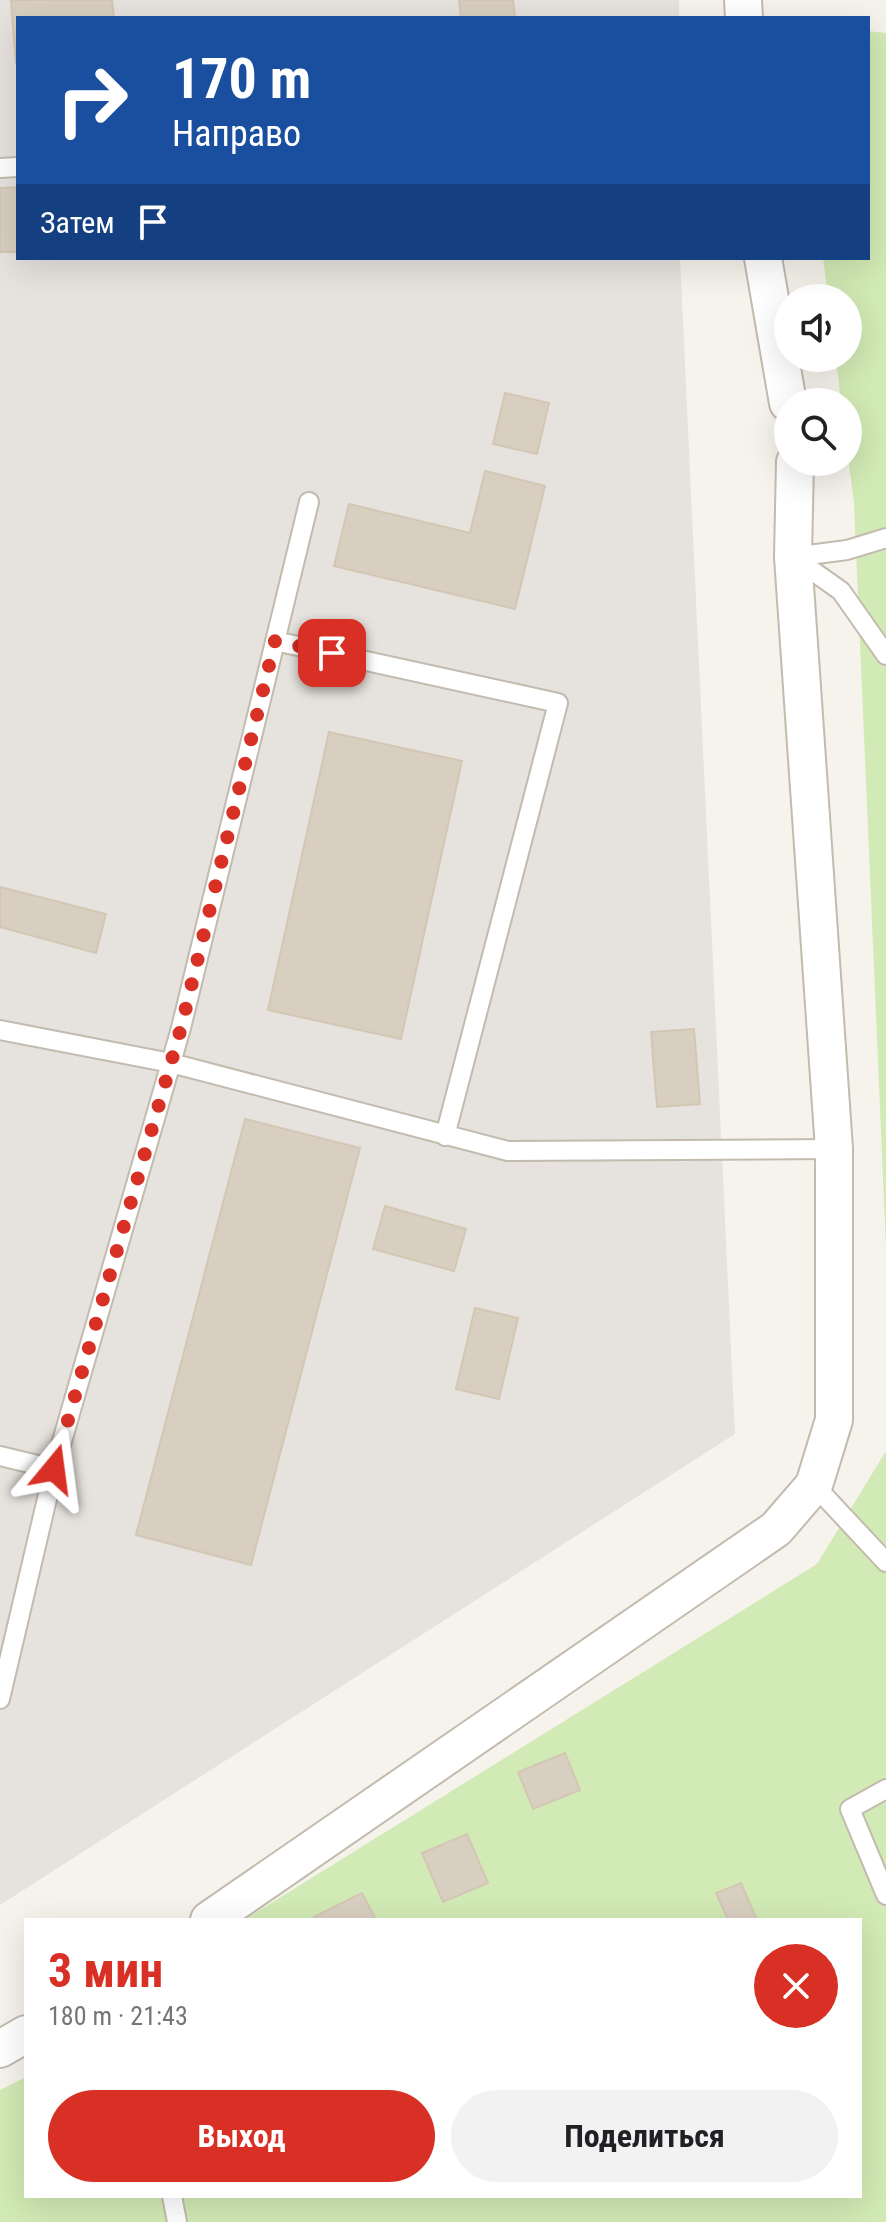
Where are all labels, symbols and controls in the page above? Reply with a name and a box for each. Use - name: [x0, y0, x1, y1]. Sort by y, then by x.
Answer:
- text: 170 m: [172, 46, 311, 112]
- icon: right: [40, 48, 144, 152]
- text: Направо: [172, 113, 301, 155]
- icon: arrive: [131, 200, 175, 244]
- text: Затем: [40, 205, 115, 240]
- map controls: [774, 284, 862, 476]
- button: sound: [774, 284, 862, 372]
- button: search: [774, 388, 862, 476]
- pin: [298, 619, 366, 687]
- icon: arrive: [310, 631, 354, 675]
- position arrow: [12.0, 1427, 96.0, 1511]
- text: 3 мин: [48, 1942, 163, 1999]
- button: close: [754, 1944, 838, 2028]
- text: 180 m · 21:43: [48, 2001, 188, 2031]
- button: Выход: [48, 2090, 435, 2182]
- button: Поделиться: [451, 2090, 838, 2182]

